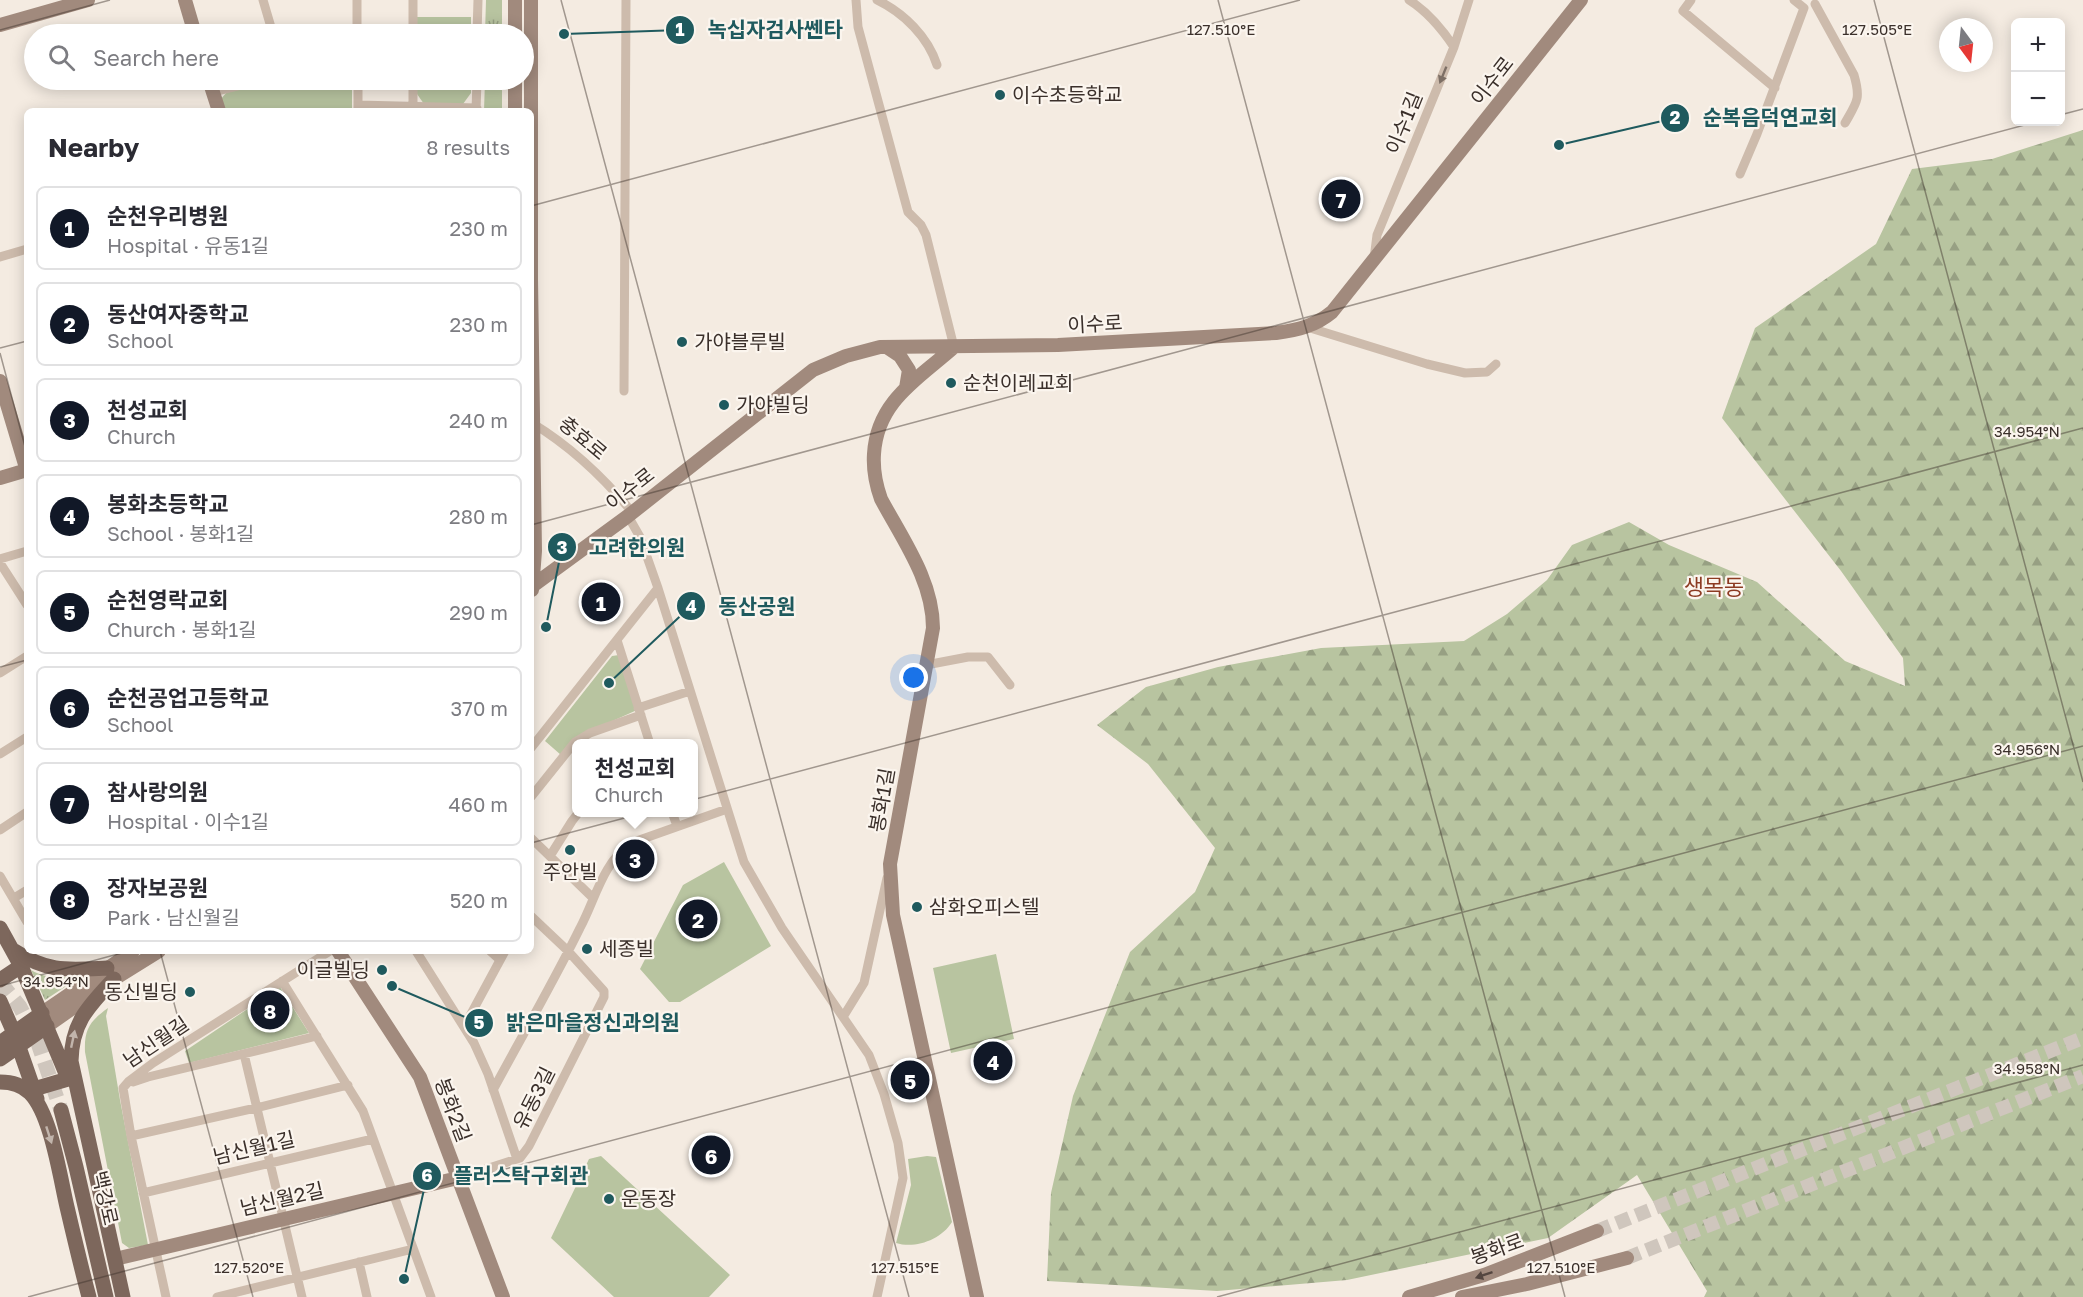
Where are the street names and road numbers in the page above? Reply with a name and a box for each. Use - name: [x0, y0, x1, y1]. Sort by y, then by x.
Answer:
- street label: 이수로: [1465, 51, 1518, 110]
- street label: 이수1길: [1380, 88, 1426, 157]
- street label: 이수로: [1067, 310, 1123, 336]
- street label: 충효로: [555, 410, 613, 464]
- street label: 이수로: [600, 462, 659, 515]
- street label: 봉화1길: [864, 766, 898, 834]
- street label: 남신월길: [118, 1011, 193, 1072]
- street label: 유동3길: [507, 1062, 559, 1133]
- street label: 봉화2길: [431, 1074, 477, 1145]
- street label: 남신월1길: [210, 1126, 297, 1168]
- street label: 백강로: [88, 1168, 124, 1227]
- street label: 남신월2길: [238, 1177, 326, 1219]
- street label: 봉화로: [1467, 1227, 1527, 1269]

